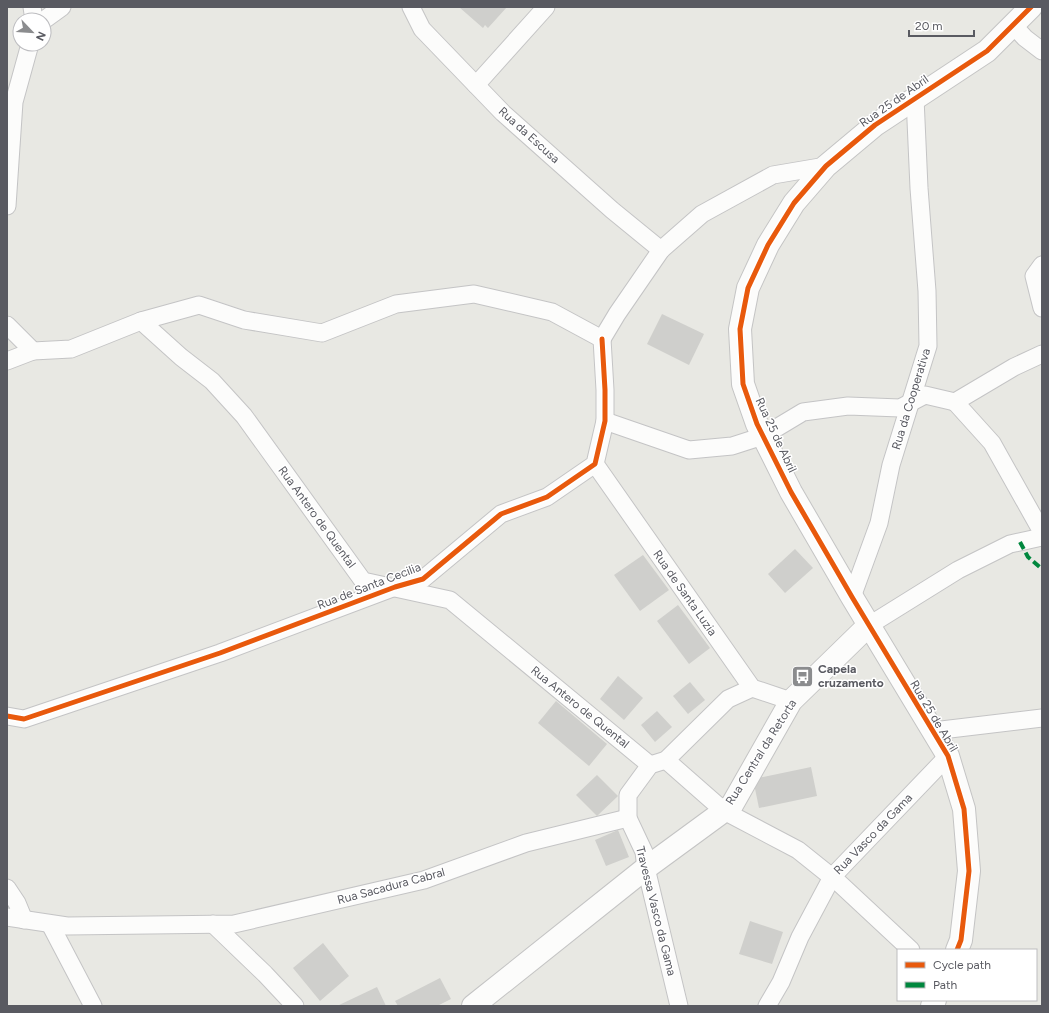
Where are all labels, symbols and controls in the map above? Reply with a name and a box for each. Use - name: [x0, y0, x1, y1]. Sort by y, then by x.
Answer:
- north arrow: [12, 12, 52, 52]
- scale bar: [909, 12, 974, 38]
- text: 20 m: [915, 19, 943, 33]
- text: N: [33, 29, 48, 43]
- street label: Rua 25 de Abril: [857, 72, 931, 130]
- street label: Rua da Escusa: [496, 104, 562, 166]
- street label: Rua da Cooperativa: [889, 347, 933, 451]
- street label: Rua 25 de Abril: [753, 395, 799, 475]
- street label: Rua Antero de Quental: [275, 463, 359, 571]
- street label: Rua de Santa Luzia: [650, 547, 720, 639]
- street label: Rua de Santa Cecilia: [315, 560, 423, 612]
- place label: Capela cruzamento: [818, 662, 884, 690]
- street label: Rua Antero de Quental: [528, 663, 632, 751]
- bus stop icon: Capela cruzamento: [790, 663, 816, 689]
- street label: Rua 25 de Abril: [907, 678, 961, 754]
- street label: Rua Central da Retorta: [723, 697, 799, 807]
- street label: Rua Vasco da Gama: [831, 791, 915, 877]
- street label: Travessa Vasco da Gama: [633, 845, 679, 977]
- street label: Rua Sacadura Cabral: [336, 865, 446, 907]
- legend: [897, 949, 1037, 1001]
- text: Cycle path: [933, 958, 991, 972]
- text: Path: [933, 978, 957, 992]

